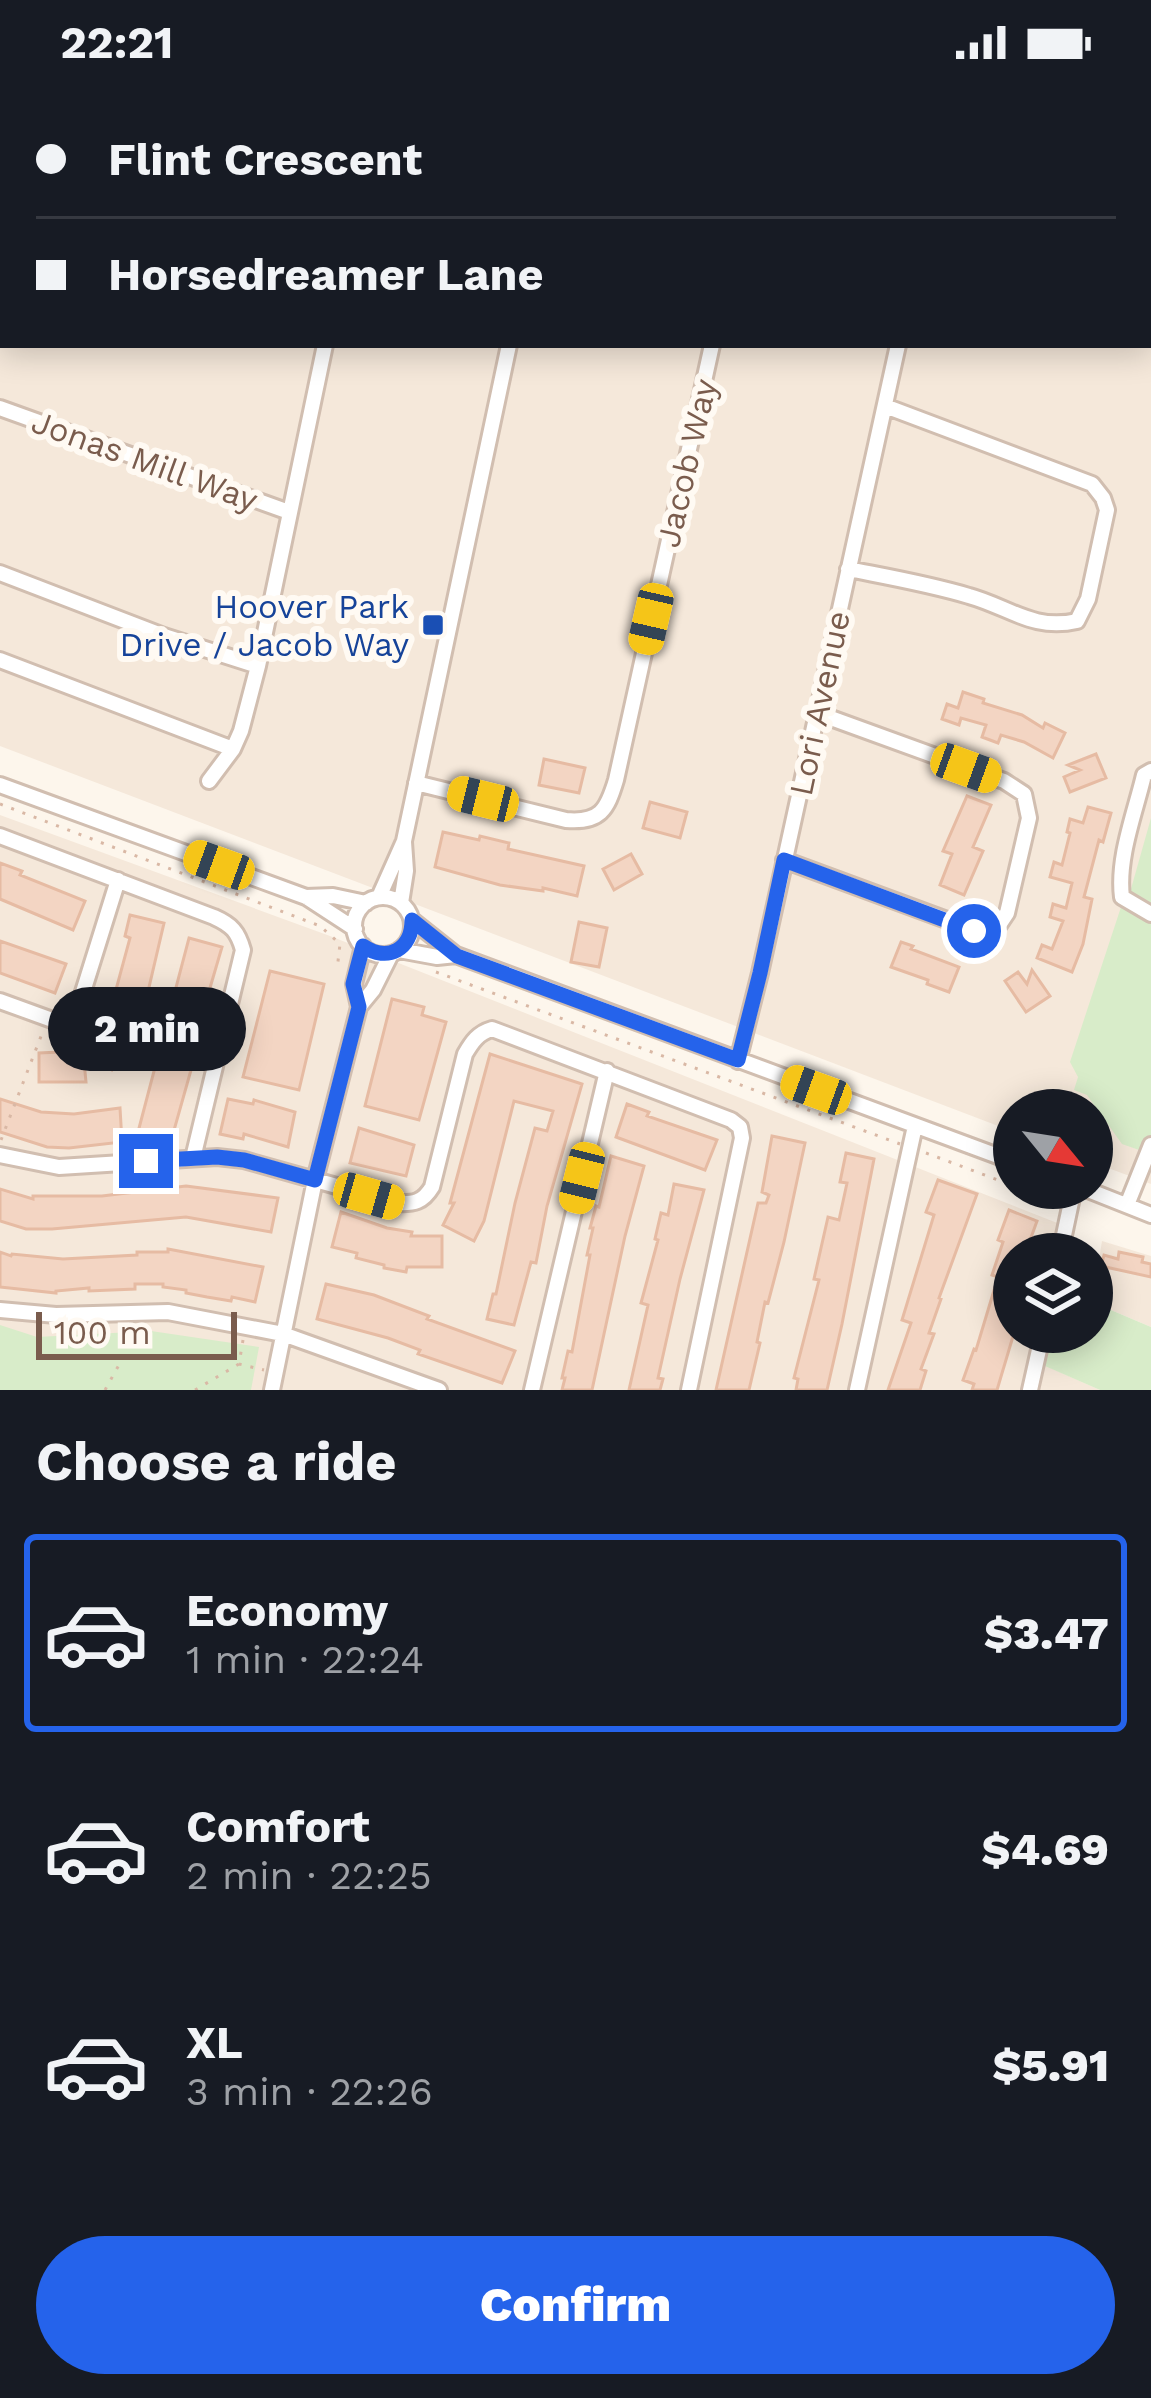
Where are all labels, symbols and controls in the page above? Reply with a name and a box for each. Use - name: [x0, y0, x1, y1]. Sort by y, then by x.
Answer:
- text: 22:21: [60, 16, 173, 69]
- text: Flint Crescent: [108, 133, 422, 186]
- text: Horsedreamer Lane: [108, 248, 544, 301]
- street label: Jacob Way: [648, 375, 725, 551]
- street label: Jonas Mill Way: [27, 402, 263, 519]
- car: [625, 580, 677, 658]
- place label: Hoover Park Drive / Jacob Way: [119, 587, 409, 664]
- street label: Lori Avenue: [781, 607, 858, 799]
- marker: Hoover Park Drive / Jacob Way: [420, 612, 446, 638]
- car: [926, 739, 1006, 797]
- car: [444, 773, 522, 825]
- car: [179, 836, 259, 894]
- route start: [947, 904, 1001, 958]
- callout: 2 min: [47, 987, 245, 1071]
- text: 2 min: [94, 1006, 200, 1051]
- car: [776, 1061, 856, 1119]
- north arrow: [993, 1089, 1113, 1209]
- map controls: [993, 1089, 1113, 1353]
- route end: [119, 1134, 173, 1188]
- car: [556, 1139, 608, 1217]
- car: [329, 1169, 409, 1223]
- button: layers: [993, 1233, 1113, 1353]
- scale bar: [36, 1306, 237, 1359]
- text: 100 m: [54, 1313, 151, 1352]
- text: Choose a ride: [36, 1430, 397, 1493]
- icon: car: [42, 1579, 150, 1687]
- text: Economy: [186, 1584, 388, 1637]
- text: $3.47: [984, 1607, 1109, 1660]
- text: 1 min · 22:24: [186, 1637, 424, 1682]
- icon: car: [42, 1795, 150, 1903]
- text: Comfort: [186, 1800, 370, 1853]
- text: $4.69: [981, 1823, 1109, 1876]
- text: 2 min · 22:25: [186, 1853, 432, 1898]
- icon: car: [42, 2011, 150, 2119]
- text: XL: [186, 2016, 243, 2069]
- text: $5.91: [992, 2039, 1109, 2092]
- text: 3 min · 22:26: [186, 2069, 433, 2114]
- button: Confirm: [36, 2236, 1115, 2374]

